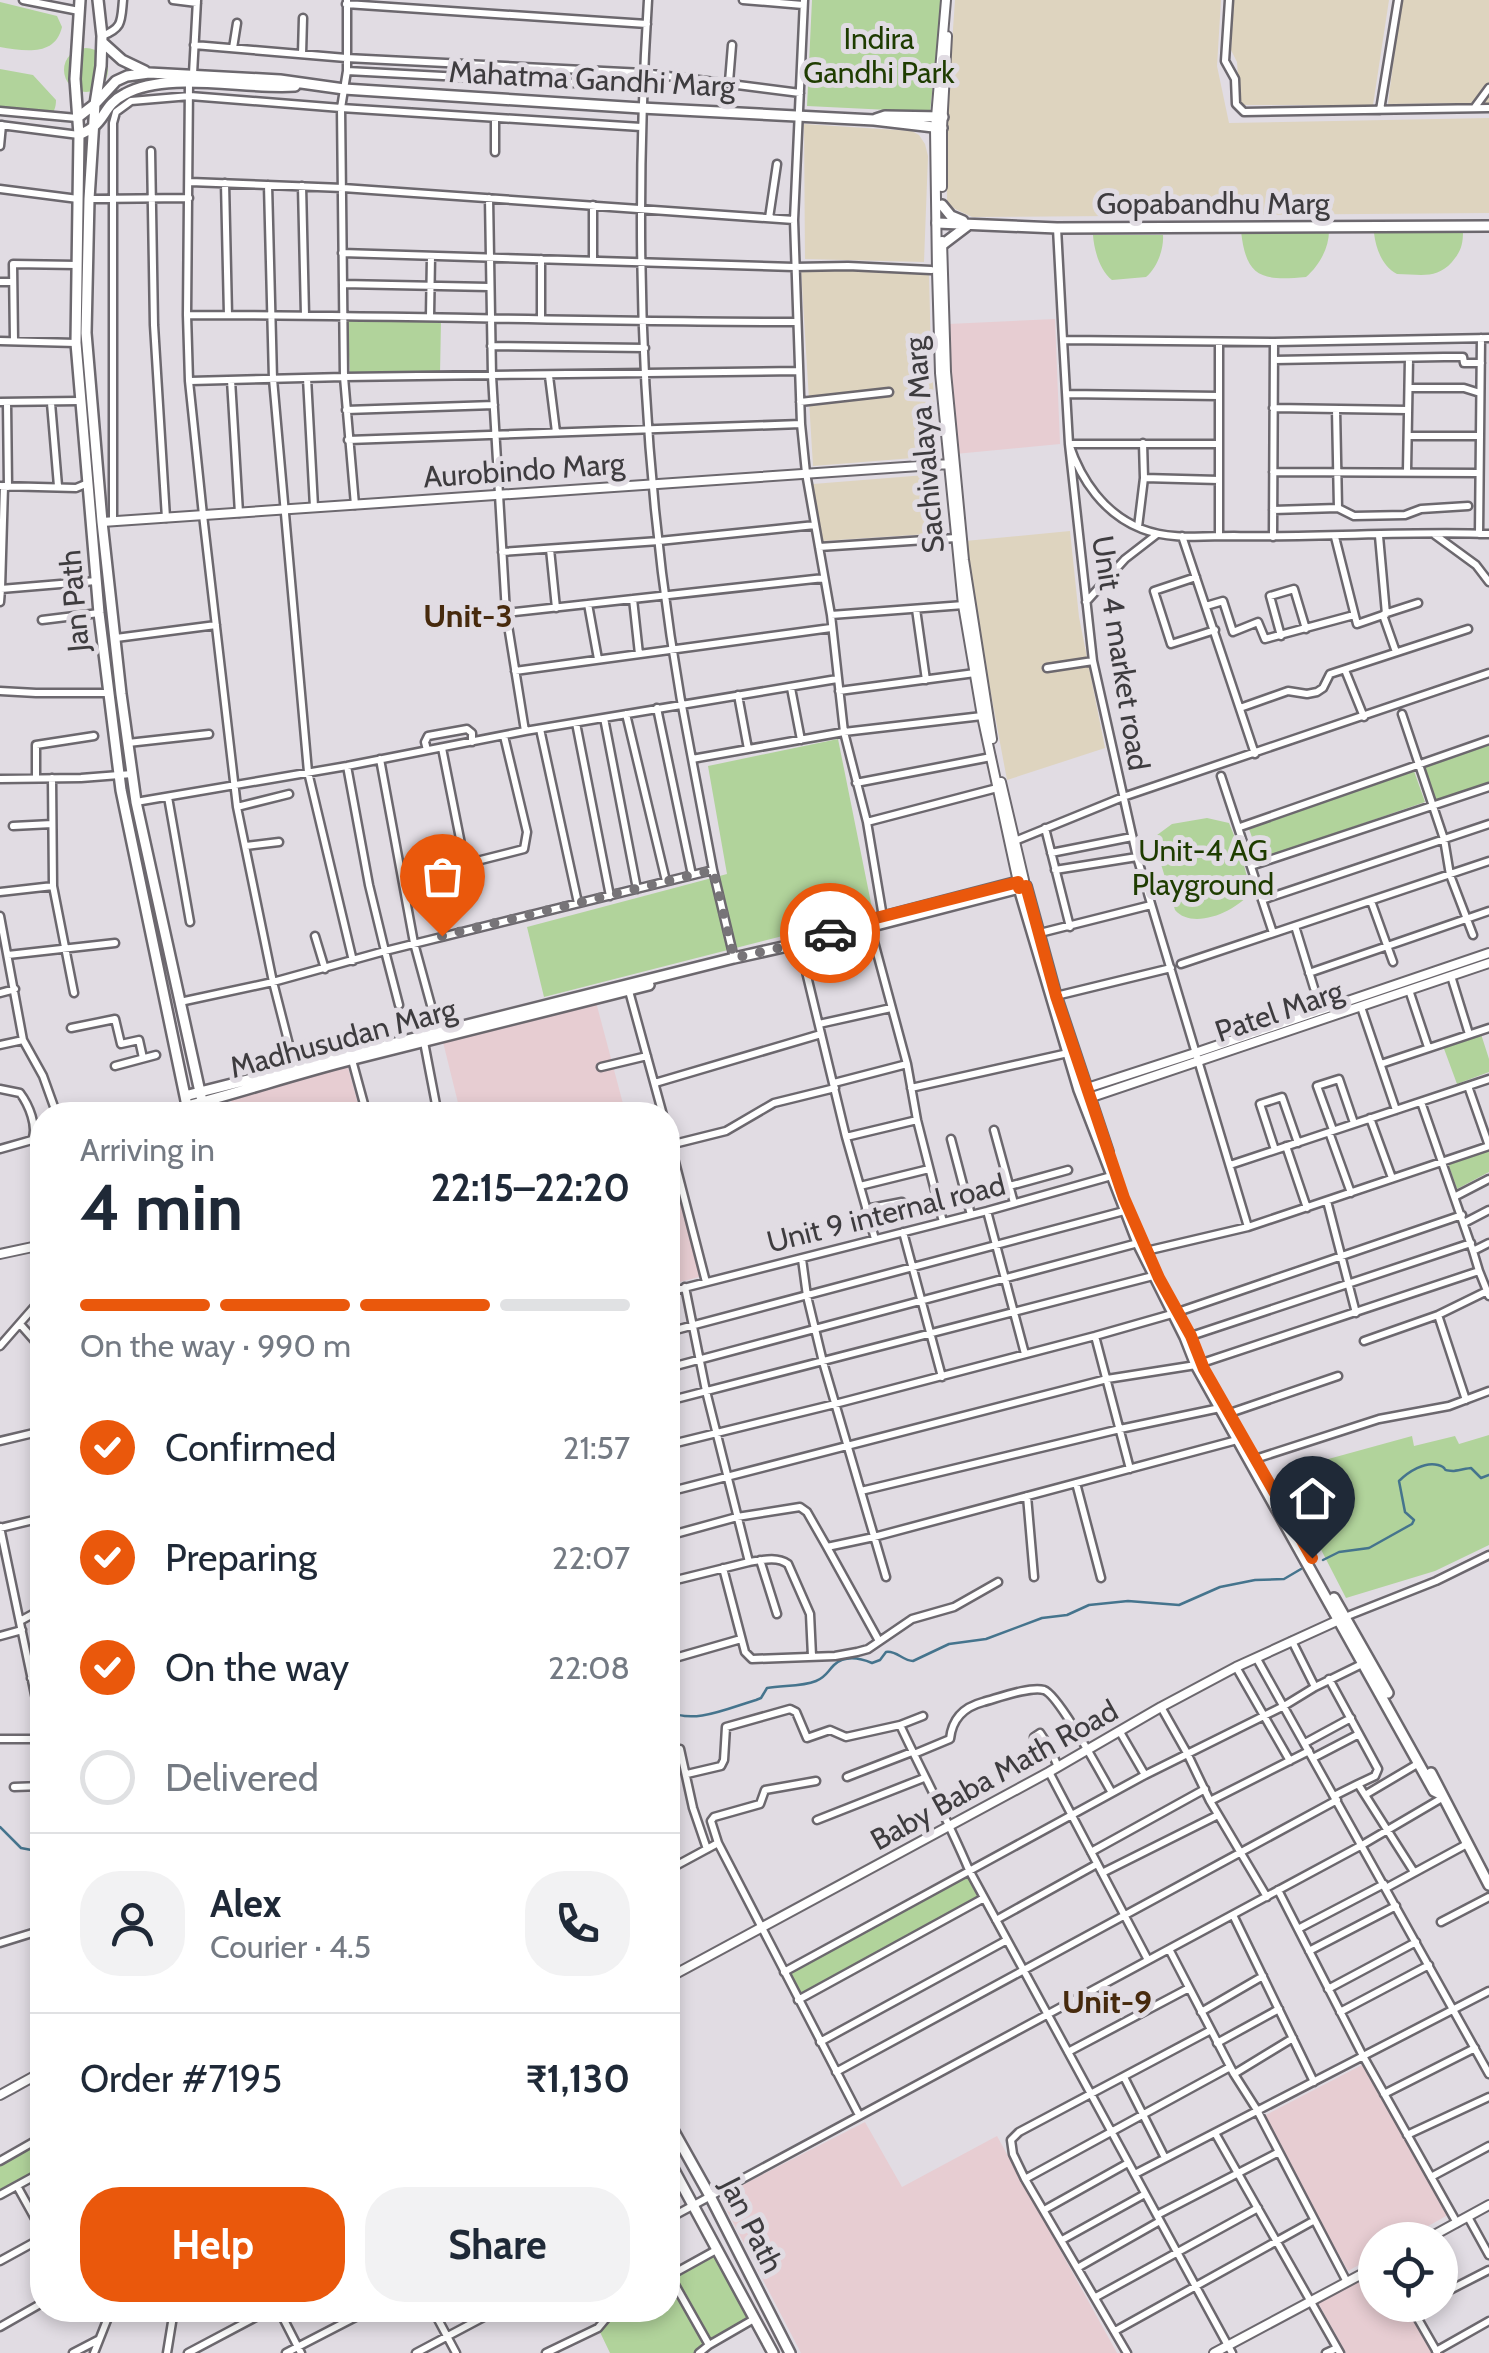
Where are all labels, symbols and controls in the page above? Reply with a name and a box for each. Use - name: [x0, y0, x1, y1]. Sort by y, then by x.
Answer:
- park label: Indira Gandhi Park: [803, 20, 955, 91]
- street label: Mahatma Gandhi Marg: [448, 53, 737, 105]
- street label: Gopabandhu Marg: [1096, 185, 1331, 222]
- street label: Sachivalaya Marg: [896, 334, 952, 555]
- street label: Aurobindo Marg: [422, 444, 627, 495]
- street label: Unit 4 market road: [1084, 533, 1158, 773]
- street label: Jan Path: [51, 548, 97, 655]
- district label: Unit-3: [423, 596, 513, 635]
- park label: Unit-4 AG Playground: [1132, 832, 1274, 903]
- pin: [400, 834, 485, 937]
- icon: bag: [415, 849, 470, 904]
- courier: [780, 883, 880, 983]
- icon: car: [803, 906, 858, 961]
- street label: Patel Marg: [1210, 972, 1349, 1050]
- street label: Madhusudan Marg: [226, 990, 461, 1086]
- text: Arriving in: [80, 1130, 215, 1169]
- text: 22:15–22:20: [431, 1164, 630, 1211]
- street label: Unit 9 internal road: [763, 1165, 1009, 1261]
- text: 4 min: [80, 1167, 243, 1246]
- text: On the way · 990 m: [80, 1326, 351, 1365]
- icon: check: [80, 1420, 135, 1475]
- text: Confirmed: [165, 1424, 336, 1471]
- text: 21:57: [563, 1428, 630, 1467]
- pin: [1270, 1456, 1355, 1559]
- icon: home: [1285, 1471, 1340, 1526]
- icon: check: [80, 1530, 135, 1585]
- text: Preparing: [165, 1534, 317, 1581]
- text: 22:07: [552, 1538, 630, 1577]
- icon: check: [80, 1640, 135, 1695]
- text: On the way: [165, 1644, 349, 1691]
- text: 22:08: [548, 1648, 630, 1687]
- street label: Baby Baba Math Road: [864, 1692, 1124, 1858]
- text: Delivered: [165, 1754, 319, 1801]
- button: person: [80, 1871, 185, 1976]
- button: phone: [525, 1871, 630, 1976]
- text: Alex: [210, 1880, 281, 1927]
- text: Courier · 4.5: [210, 1927, 371, 1966]
- district label: Unit-9: [1062, 1982, 1152, 2021]
- text: Order #7195: [80, 2055, 282, 2102]
- text: ₹1,130: [526, 2055, 630, 2102]
- street label: Jan Path: [712, 2170, 792, 2279]
- button: Help: [80, 2187, 345, 2302]
- button: Share: [365, 2187, 630, 2302]
- map controls: [1358, 2222, 1458, 2322]
- button: locate: [1358, 2222, 1458, 2322]

